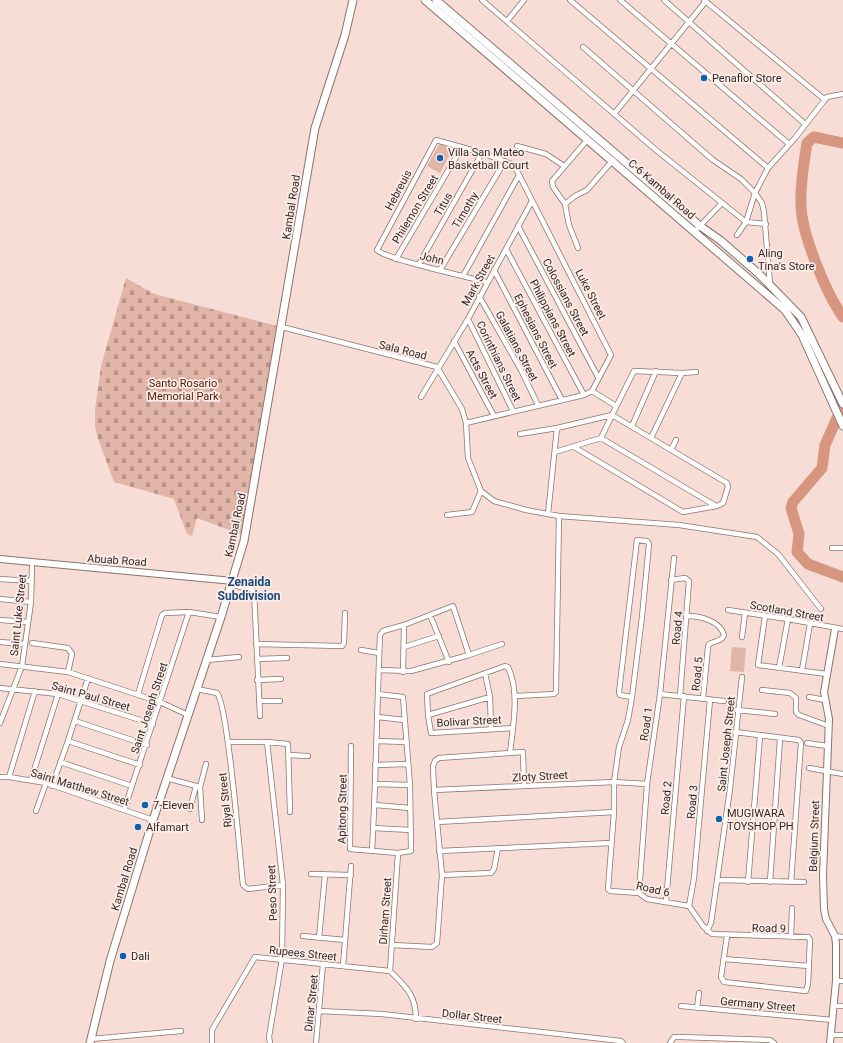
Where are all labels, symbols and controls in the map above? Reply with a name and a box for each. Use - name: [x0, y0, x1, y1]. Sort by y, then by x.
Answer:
- place label: Penaflor Store: [712, 72, 782, 85]
- marker: Penaflor Store: [699, 73, 709, 83]
- place label: Villa San Mateo Basketball Court: [448, 146, 529, 172]
- marker: Villa San Mateo Basketball Court: [435, 153, 445, 163]
- street label: C-6 Kambal Road: [626, 157, 698, 222]
- street label: Hebreuis: [382, 168, 415, 213]
- street label: Philemon Street: [390, 172, 441, 246]
- street label: Kambal Road: [280, 174, 303, 240]
- street label: Timothy: [450, 189, 482, 231]
- street label: Titus: [432, 190, 455, 218]
- place label: Aling Tina's Store: [758, 247, 815, 273]
- street label: John: [418, 249, 445, 268]
- street label: Mark Street: [459, 252, 498, 308]
- marker: Aling Tina's Store: [745, 254, 755, 264]
- street label: Colossians Street: [540, 256, 592, 339]
- street label: Luke Street: [572, 267, 609, 322]
- street label: Philippians Street: [527, 277, 579, 359]
- street label: Ephesians Street: [511, 292, 560, 371]
- street label: Galatians Street: [493, 309, 541, 384]
- street label: Corinthians Street: [473, 319, 524, 404]
- street label: Sala Road: [377, 338, 428, 363]
- street label: Acts Street: [463, 347, 500, 401]
- park label: Santo Rosario Memorial Park: [147, 377, 219, 403]
- street label: Kambal Road: [222, 492, 249, 558]
- street label: Abuab Road: [87, 552, 147, 569]
- street label: Saint Luke Street: [8, 573, 29, 657]
- district label: Zenaida Subdivision: [218, 575, 281, 603]
- street label: Scotland Street: [749, 599, 825, 624]
- street label: Road 4: [670, 610, 685, 646]
- street label: Road 5: [689, 656, 706, 692]
- street label: Saint Joseph Street: [129, 660, 171, 756]
- street label: Saint Paul Street: [50, 679, 132, 714]
- street label: Saint Joseph Street: [715, 696, 738, 792]
- street label: Road 1: [638, 706, 655, 742]
- street label: Bolivar Street: [436, 713, 502, 730]
- street label: Saint Matthew Street: [29, 766, 131, 809]
- street label: Zloty Street: [512, 769, 569, 784]
- street label: Riyal Street: [216, 772, 235, 828]
- street label: Apitong Street: [335, 774, 350, 844]
- street label: Road 2: [659, 780, 674, 816]
- street label: Road 3: [685, 784, 700, 820]
- place label: 7-Eleven: [153, 799, 194, 812]
- marker: 7-Eleven: [140, 800, 150, 810]
- street label: Belgium Street: [807, 800, 822, 872]
- place label: MUGIWARA TOYSHOP PH: [727, 807, 794, 833]
- marker: MUGIWARA TOYSHOP PH: [714, 814, 724, 824]
- place label: Alfamart: [146, 821, 189, 834]
- marker: Alfamart: [133, 822, 143, 832]
- street label: Kambal Road: [109, 846, 140, 912]
- street label: Peso Street: [265, 864, 280, 921]
- street label: Dirham Street: [377, 877, 394, 945]
- street label: Road 6: [635, 879, 671, 900]
- street label: Road 9: [752, 922, 786, 935]
- street label: Rupees Street: [268, 943, 338, 964]
- place label: Dali: [131, 950, 150, 963]
- marker: Dali: [118, 951, 128, 961]
- street label: Dinar Street: [302, 973, 321, 1032]
- street label: Germany Street: [720, 995, 797, 1014]
- street label: Dollar Street: [441, 1007, 503, 1026]

